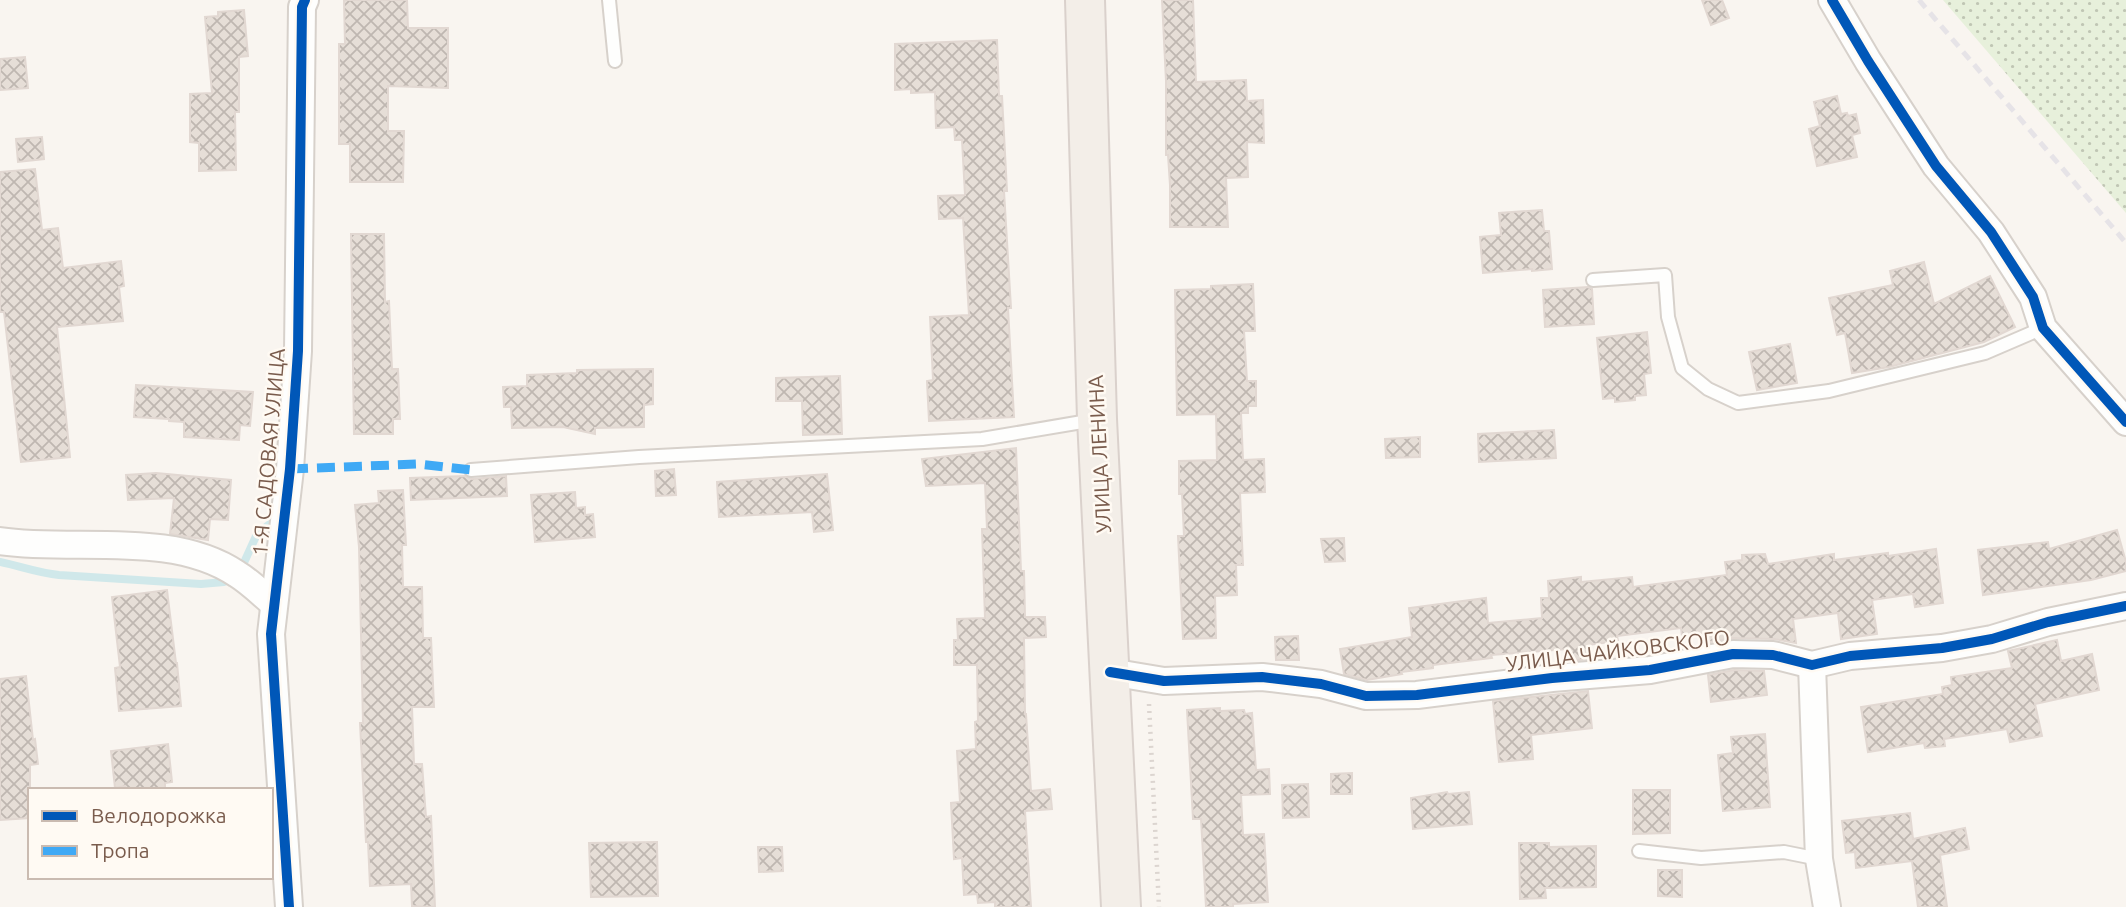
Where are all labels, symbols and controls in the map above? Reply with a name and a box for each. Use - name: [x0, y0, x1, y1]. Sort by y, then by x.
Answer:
- street label: 1-Я САДОВАЯ УЛИЦА: [247, 347, 289, 557]
- street label: УЛИЦА ЛЕНИНА: [1083, 374, 1115, 534]
- street label: УЛИЦА ЧАЙКОВСКОГО: [1505, 624, 1731, 676]
- legend: [28, 788, 273, 879]
- text: Велодорожка: [91, 803, 227, 827]
- text: Тропа: [91, 838, 150, 862]

